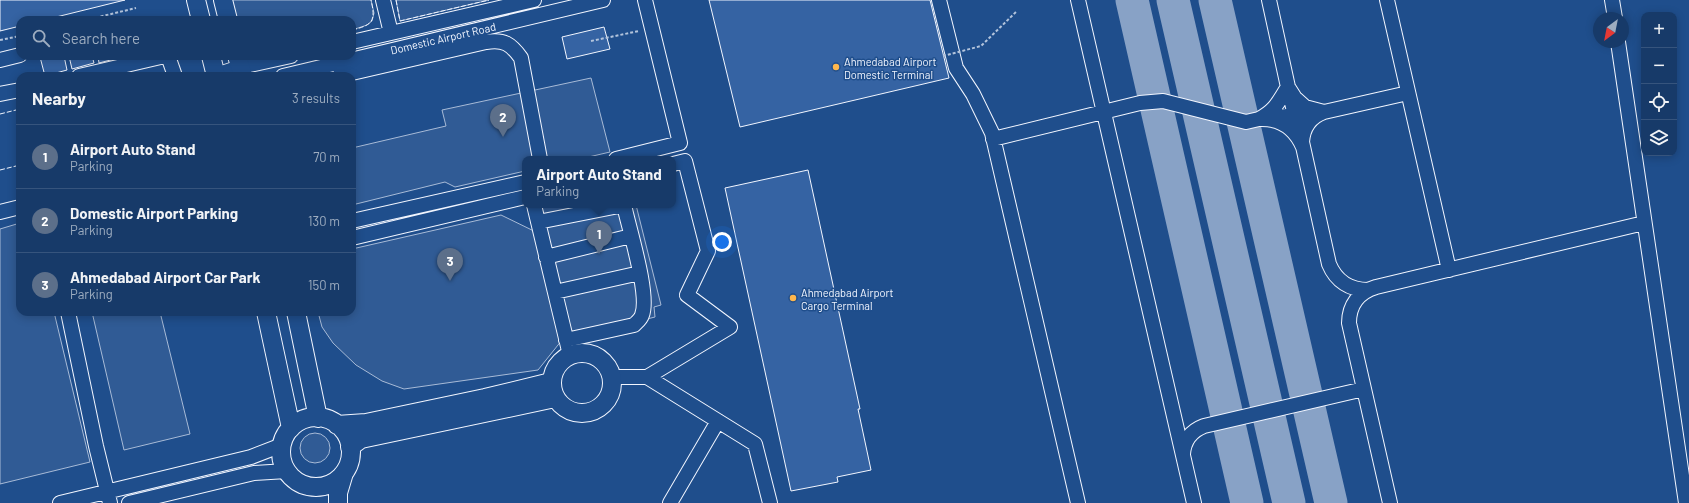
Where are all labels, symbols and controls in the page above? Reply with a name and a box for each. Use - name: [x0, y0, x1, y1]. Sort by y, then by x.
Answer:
- north arrow: [1593, 12, 1629, 48]
- map controls: [1641, 12, 1677, 156]
- button: +: [1641, 12, 1677, 48]
- search box: [16, 16, 356, 60]
- street label: Domestic Airport Road: [389, 20, 497, 56]
- icon: search: [30, 27, 52, 49]
- text: Search here: [62, 29, 140, 47]
- button: −: [1641, 48, 1677, 84]
- place label: Ahmedabad Airport Domestic Terminal: [844, 55, 937, 81]
- marker: Ahmedabad Airport Domestic Terminal: [831, 62, 841, 72]
- button: locate: [1641, 84, 1677, 120]
- text: Nearby: [32, 88, 86, 108]
- text: 3 results: [292, 90, 340, 106]
- pin: 2: [490, 104, 516, 137]
- button: layers: [1641, 120, 1677, 156]
- text: Airport Auto Stand: [70, 140, 195, 158]
- text: 1: [43, 149, 47, 165]
- text: 70 m: [313, 149, 340, 165]
- popup: [522, 156, 676, 208]
- text: Parking: [70, 158, 113, 174]
- text: Airport Auto Stand: [536, 165, 662, 183]
- text: Parking: [536, 183, 579, 199]
- text: Domestic Airport Parking: [70, 204, 238, 222]
- text: 2: [41, 213, 49, 229]
- text: 130 m: [308, 213, 340, 229]
- pin: 1: [586, 221, 612, 254]
- text: Parking: [70, 222, 113, 238]
- your location: [712, 232, 732, 252]
- pin: 3: [437, 248, 463, 281]
- text: Ahmedabad Airport Car Park: [70, 268, 261, 286]
- text: 3: [41, 277, 49, 293]
- text: 150 m: [308, 277, 340, 293]
- text: Parking: [70, 286, 113, 302]
- place label: Ahmedabad Airport Cargo Terminal: [801, 286, 894, 312]
- marker: Ahmedabad Airport Cargo Terminal: [788, 293, 798, 303]

